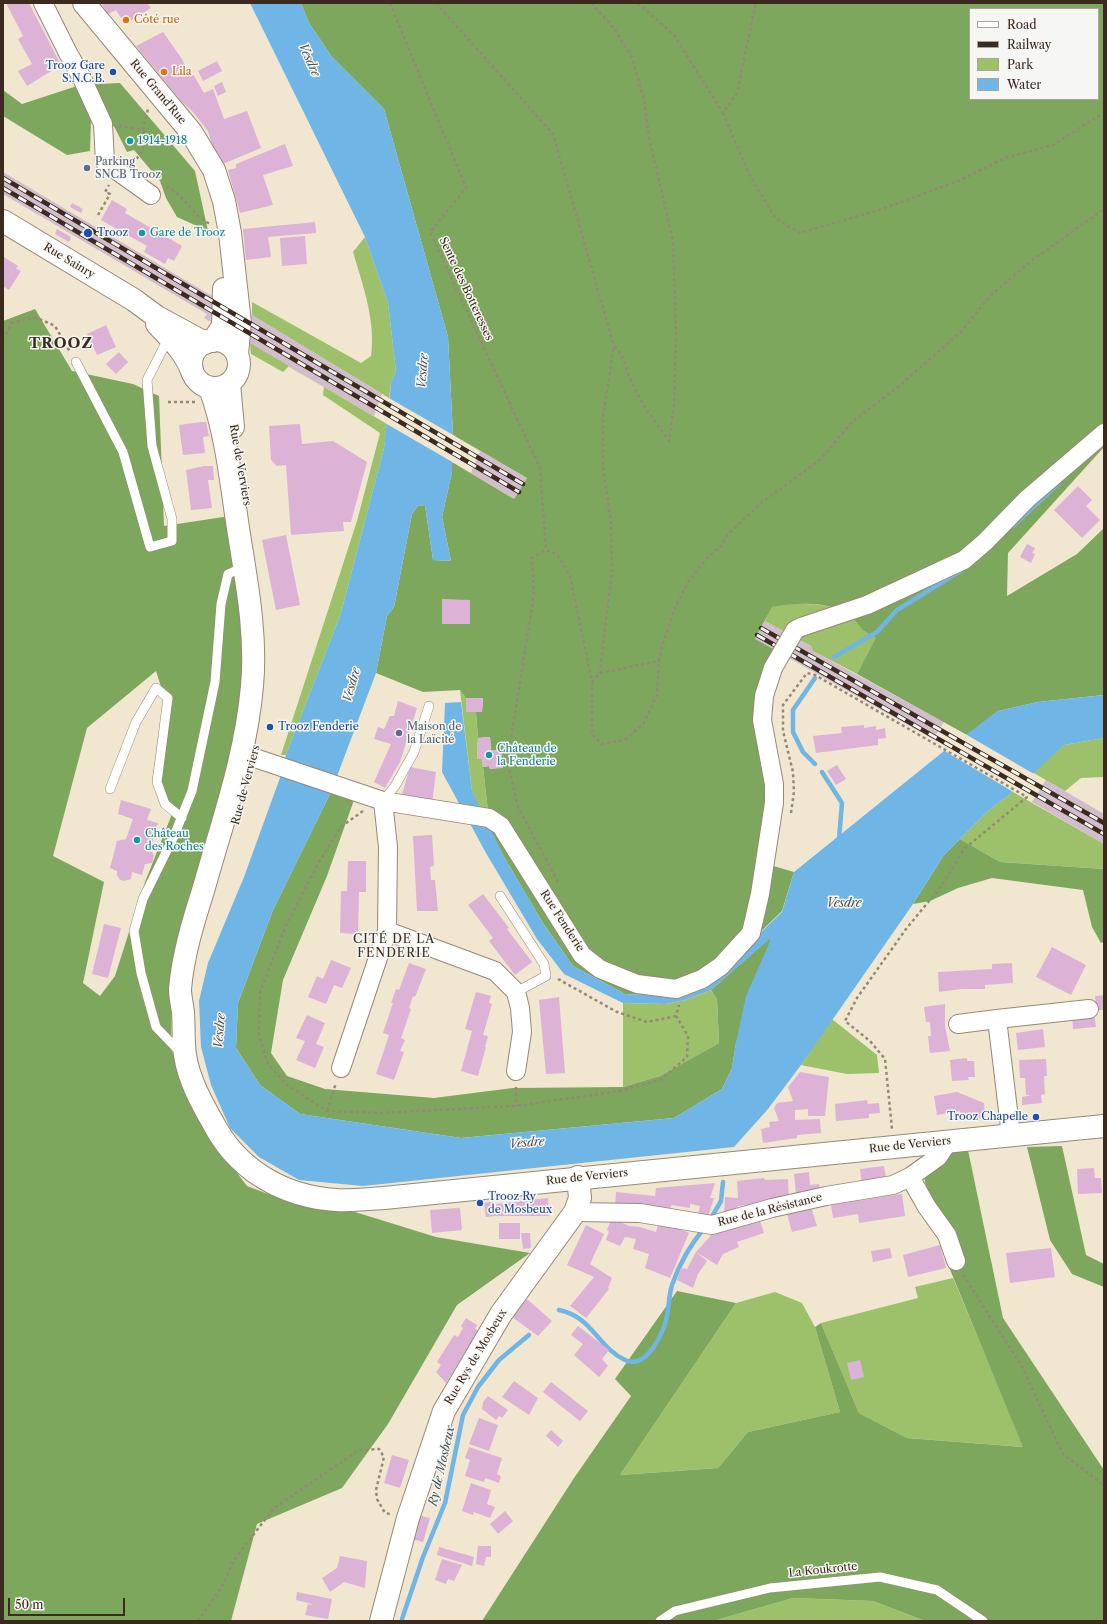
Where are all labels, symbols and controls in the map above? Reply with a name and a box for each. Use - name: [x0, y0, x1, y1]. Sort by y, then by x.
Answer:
- legend: [969, 8, 1099, 100]
- place label: Côté rue: [134, 13, 180, 27]
- marker: Côté rue: [121, 15, 131, 25]
- text: Road: [1007, 17, 1037, 32]
- text: Railway: [1007, 37, 1052, 52]
- water label: Vesdre: [295, 41, 323, 79]
- street label: Rue Grand'Rue: [127, 57, 189, 127]
- text: Park: [1007, 57, 1033, 72]
- place label: Trooz Gare S.N.C.B.: [46, 59, 105, 85]
- place label: Lila: [172, 65, 192, 79]
- marker: Trooz Gare S.N.C.B.: [108, 67, 118, 77]
- marker: Lila: [159, 67, 169, 77]
- text: Water: [1007, 77, 1041, 92]
- place label: 1914-1918: [138, 134, 187, 148]
- marker: 1914-1918: [125, 136, 135, 146]
- place label: Parking SNCB Trooz: [95, 155, 161, 181]
- marker: Parking SNCB Trooz: [82, 163, 92, 173]
- place label: Trooz: [97, 226, 128, 240]
- place label: Gare de Trooz: [150, 226, 225, 240]
- marker: Trooz: [82, 227, 94, 239]
- marker: Gare de Trooz: [137, 228, 147, 238]
- street label: Sente des Botteresses: [436, 235, 496, 343]
- street label: Rue Sainry: [41, 241, 97, 281]
- district label: TROOZ: [29, 335, 93, 353]
- water label: Vesdre: [415, 353, 431, 389]
- street label: Rue de Verviers: [226, 423, 254, 507]
- water label: Vesdre: [340, 666, 364, 704]
- place label: Trooz Fenderie: [278, 720, 359, 734]
- place label: Maison de la Laïcité: [407, 720, 461, 746]
- marker: Trooz Fenderie: [265, 722, 275, 732]
- marker: Maison de la Laïcité: [394, 728, 404, 738]
- place label: Château de la Fenderie: [497, 742, 557, 768]
- street label: Rue de Verviers: [229, 744, 263, 826]
- marker: Château de la Fenderie: [484, 750, 494, 760]
- place label: Château des Roches: [145, 827, 204, 853]
- marker: Château des Roches: [132, 835, 142, 845]
- street label: Rue Fenderie: [537, 888, 587, 954]
- water label: Vesdre: [826, 897, 862, 911]
- district label: CITÉ DE LA FENDERIE: [353, 933, 435, 961]
- water label: Vesdre: [211, 1013, 229, 1049]
- place label: Trooz Chapelle: [947, 1110, 1028, 1124]
- marker: Trooz Chapelle: [1031, 1112, 1041, 1122]
- water label: Vesdre: [509, 1134, 545, 1152]
- street label: Rue de Verviers: [868, 1134, 952, 1156]
- street label: Rue de Verviers: [545, 1166, 629, 1188]
- place label: Trooz Ry de Mosbeux: [488, 1190, 552, 1216]
- street label: Rue de la Résistance: [716, 1191, 824, 1229]
- marker: Trooz Ry de Mosbeux: [475, 1198, 485, 1208]
- street label: Rue Rys de Mosbeux: [442, 1307, 510, 1407]
- water label: Ry de Mosbeux: [426, 1424, 458, 1508]
- street label: La Koukrotte: [788, 1560, 858, 1580]
- scale bar: [10, 1590, 127, 1616]
- text: 50 m: [15, 1597, 44, 1612]

